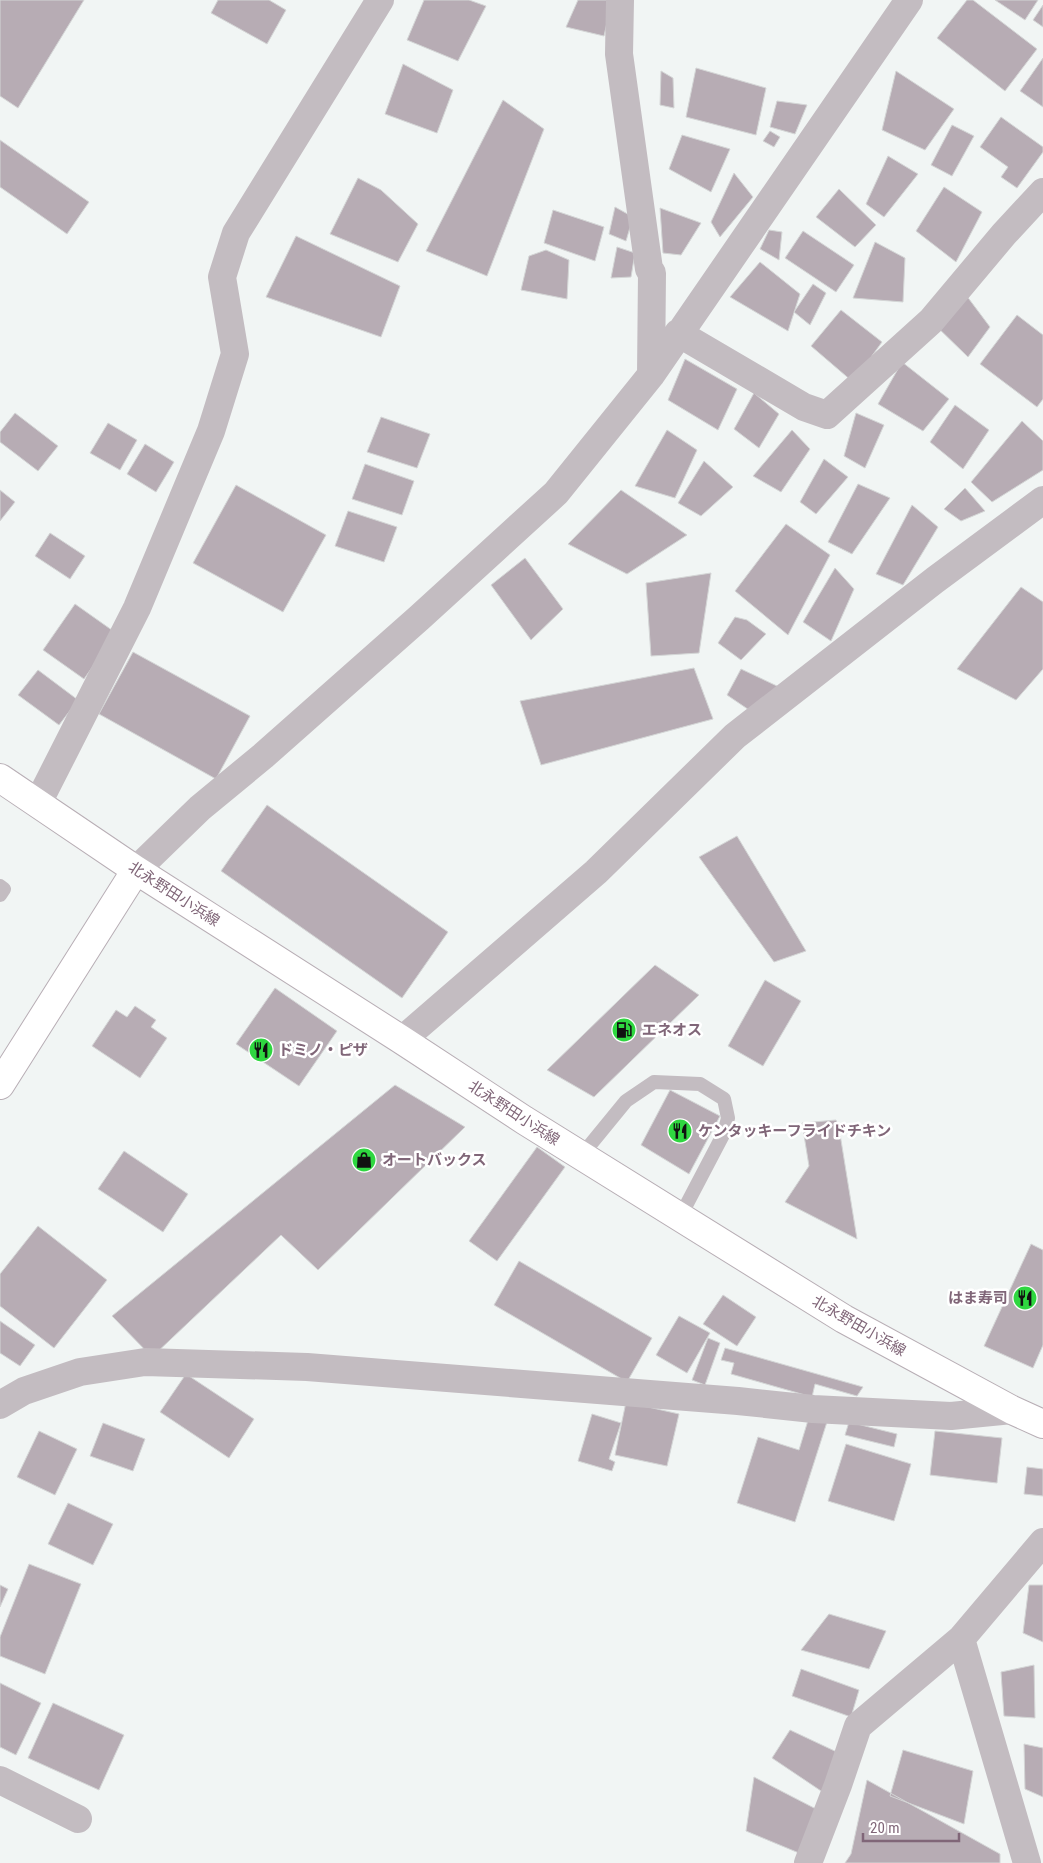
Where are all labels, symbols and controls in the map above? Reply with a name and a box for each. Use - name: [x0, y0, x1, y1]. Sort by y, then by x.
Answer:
- street label: 北永野田小浜線: [125, 858, 223, 930]
- fuel station icon: エネオス: [611, 1017, 637, 1043]
- place label: エネオス: [642, 1021, 702, 1039]
- restaurant icon: ドミノ・ピザ: [248, 1037, 274, 1063]
- place label: ドミノ・ピザ: [278, 1041, 368, 1059]
- street label: 北永野田小浜線: [465, 1077, 563, 1149]
- restaurant icon: ケンタッキーフライドチキン: [667, 1118, 693, 1144]
- place label: ケンタッキーフライドチキン: [698, 1122, 891, 1140]
- shop icon: オートバックス: [351, 1147, 377, 1173]
- place label: オートバックス: [382, 1151, 487, 1169]
- restaurant icon: はま寿司: [1012, 1285, 1038, 1311]
- place label: はま寿司: [948, 1289, 1008, 1307]
- street label: 北永野田小浜線: [809, 1292, 909, 1360]
- scale bar: [863, 1810, 959, 1842]
- text: 20 m: [870, 1819, 900, 1837]

